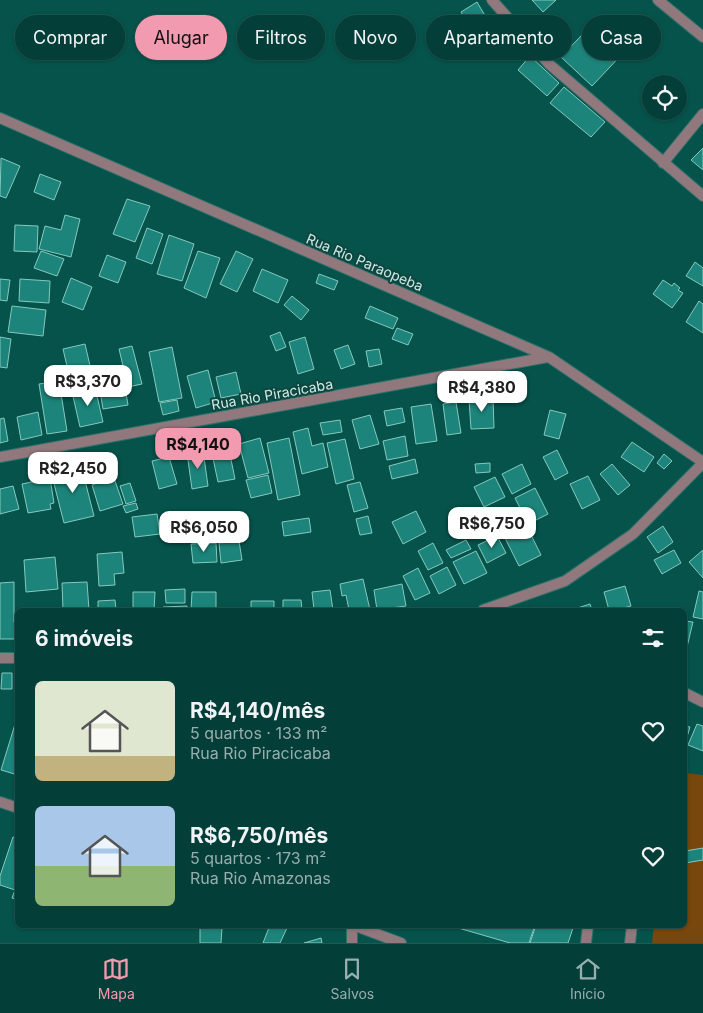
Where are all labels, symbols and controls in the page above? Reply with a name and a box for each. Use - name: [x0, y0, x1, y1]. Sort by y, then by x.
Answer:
- chip: Comprar: [15, 15, 125, 60]
- chip: Alugar: [135, 15, 227, 60]
- chip: Filtros: [237, 15, 325, 60]
- chip: Novo: [335, 15, 416, 60]
- chip: Apartamento: [426, 15, 572, 60]
- chip: Casa: [582, 15, 661, 60]
- map controls: [642, 75, 687, 120]
- button: locate: [642, 75, 687, 120]
- street label: Rua Rio Paraopeba: [304, 230, 426, 294]
- pin: R$3,370: [42, 364, 134, 407]
- pin: R$4,380: [436, 370, 528, 413]
- text: R$3,370: [55, 371, 121, 391]
- street label: Rua Rio Piracicaba: [210, 375, 334, 413]
- text: R$4,380: [448, 377, 516, 397]
- pin: R$4,140: [152, 428, 244, 470]
- text: R$4,140: [166, 434, 230, 454]
- pin: R$2,450: [27, 452, 119, 494]
- text: R$2,450: [39, 458, 107, 478]
- pin: R$6,750: [446, 506, 538, 549]
- pin: R$6,050: [158, 510, 250, 553]
- text: R$6,750: [459, 513, 525, 533]
- text: R$6,050: [170, 517, 238, 537]
- icon: filters: [639, 624, 667, 652]
- text: 6 imóveis: [35, 626, 133, 651]
- text: R$4,140/mês: [190, 698, 325, 723]
- icon: home: [75, 701, 135, 761]
- icon: heart: [639, 717, 667, 745]
- text: 5 quartos · 133 m²: [190, 723, 327, 743]
- text: Rua Rio Piracicaba: [190, 743, 331, 763]
- text: R$6,750/mês: [190, 823, 328, 848]
- icon: home: [75, 826, 135, 886]
- icon: heart: [639, 842, 667, 870]
- text: 5 quartos · 173 m²: [190, 848, 326, 868]
- text: Rua Rio Amazonas: [190, 868, 331, 888]
- tab: Mapa: [98, 955, 135, 1002]
- tab: Salvos: [331, 955, 374, 1002]
- tab: Início: [570, 955, 605, 1002]

